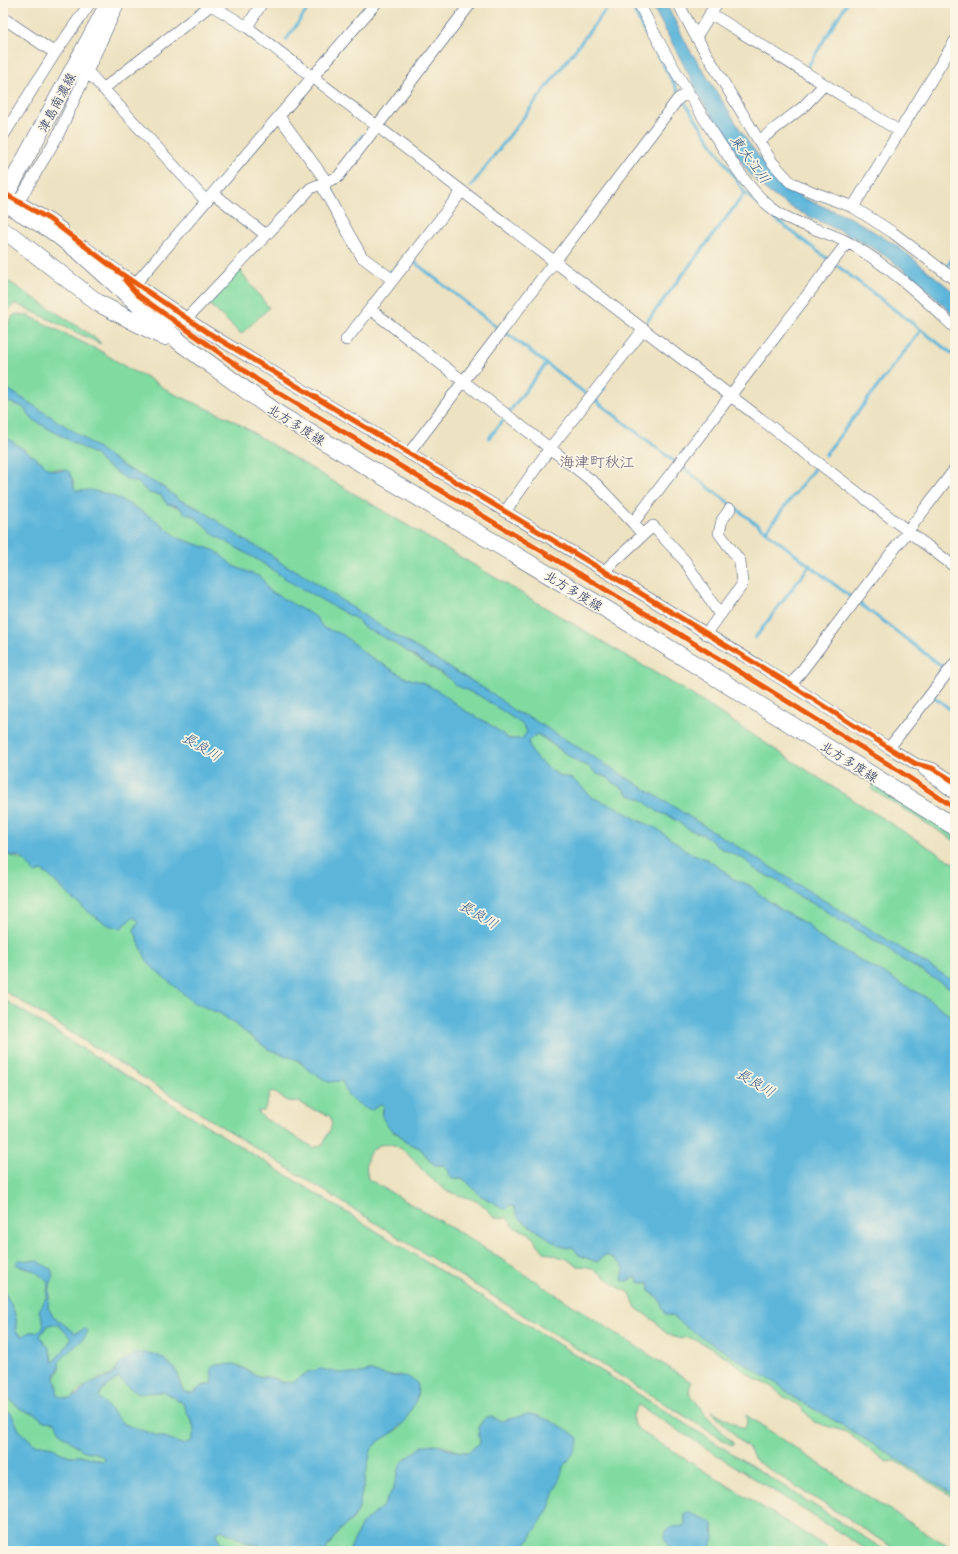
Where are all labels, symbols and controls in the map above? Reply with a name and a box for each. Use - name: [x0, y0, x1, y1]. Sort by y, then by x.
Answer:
- street label: 津島南濃線: [33, 68, 79, 135]
- water label: 東大江川: [727, 131, 775, 187]
- street label: 北方多度線: [265, 400, 330, 449]
- district label: 海津町秋江: [559, 451, 635, 471]
- street label: 北方多度線: [542, 566, 607, 615]
- water label: 長良川: [179, 727, 225, 765]
- street label: 北方多度線: [818, 737, 883, 786]
- water label: 長良川: [456, 895, 502, 933]
- water label: 長良川: [733, 1063, 779, 1101]

